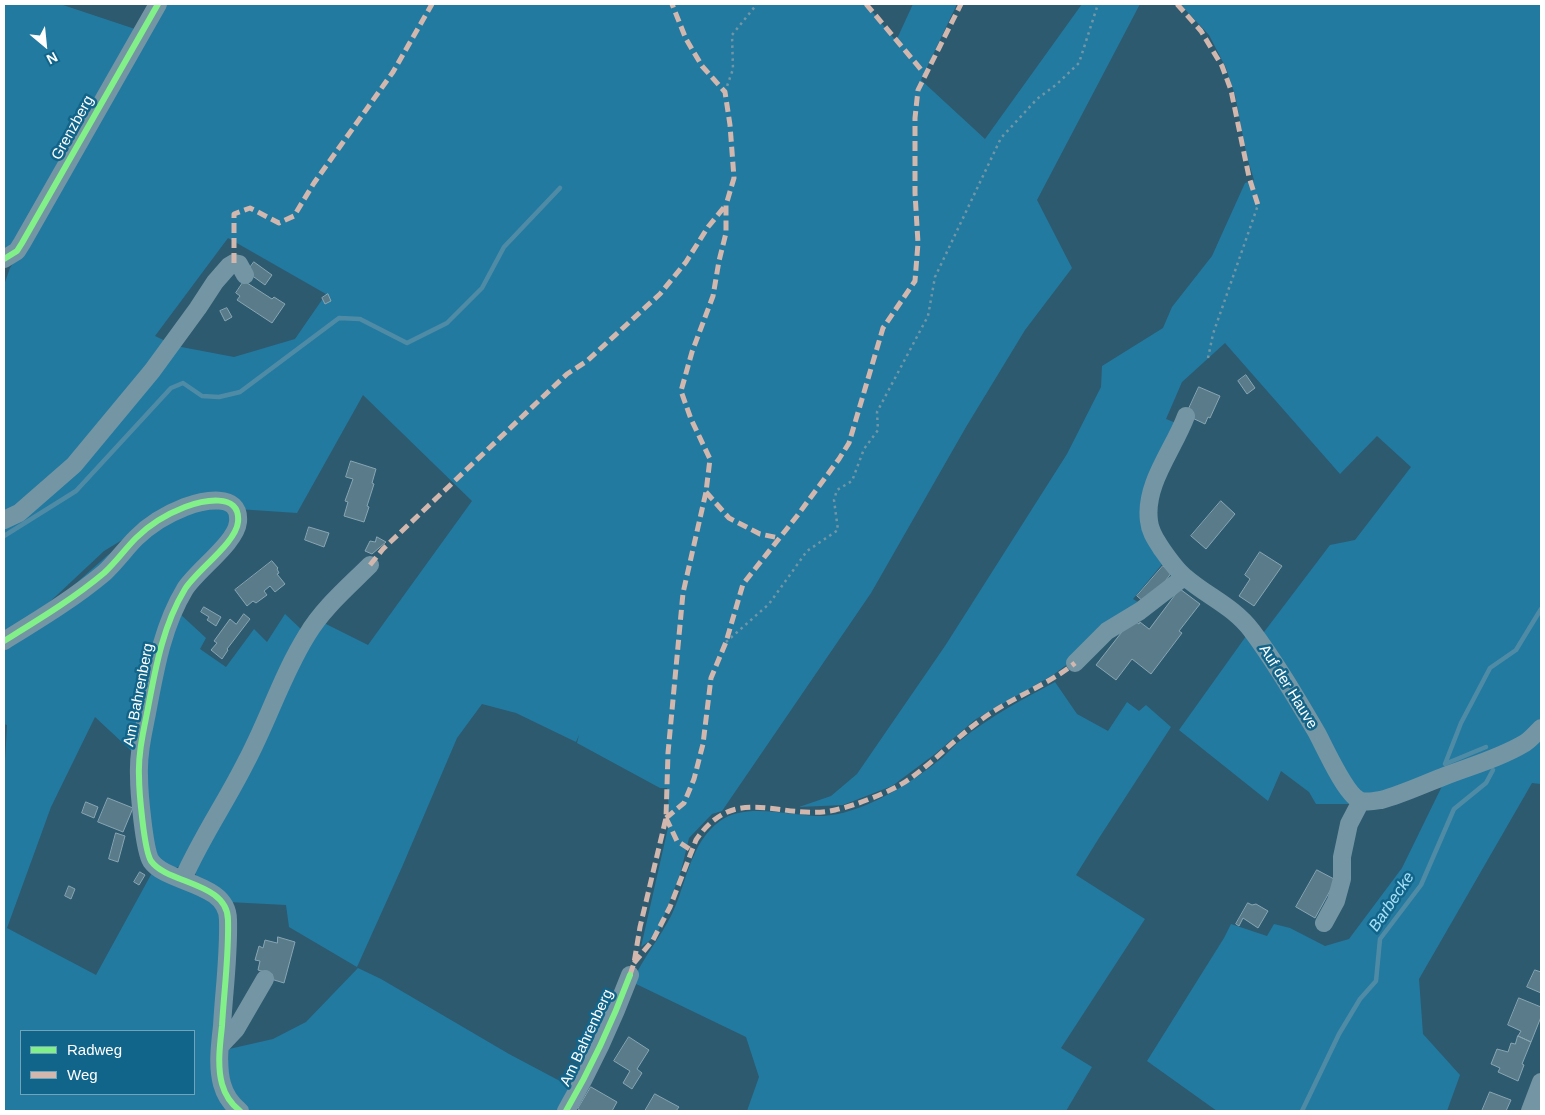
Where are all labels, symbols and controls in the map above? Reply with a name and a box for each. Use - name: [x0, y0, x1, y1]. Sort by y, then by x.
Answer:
- north arrow: [20, 20, 70, 70]
- text: N: [44, 49, 60, 68]
- street label: Grenzberg: [48, 93, 98, 163]
- street label: Am Bahrenberg: [120, 642, 158, 748]
- street label: Auf der Hauve: [1255, 642, 1321, 732]
- water label: Barbecke: [1365, 869, 1419, 935]
- street label: Am Bahrenberg: [557, 987, 617, 1089]
- legend: [20, 1030, 195, 1095]
- text: Radweg: [67, 1041, 122, 1058]
- text: Weg: [67, 1066, 98, 1083]

